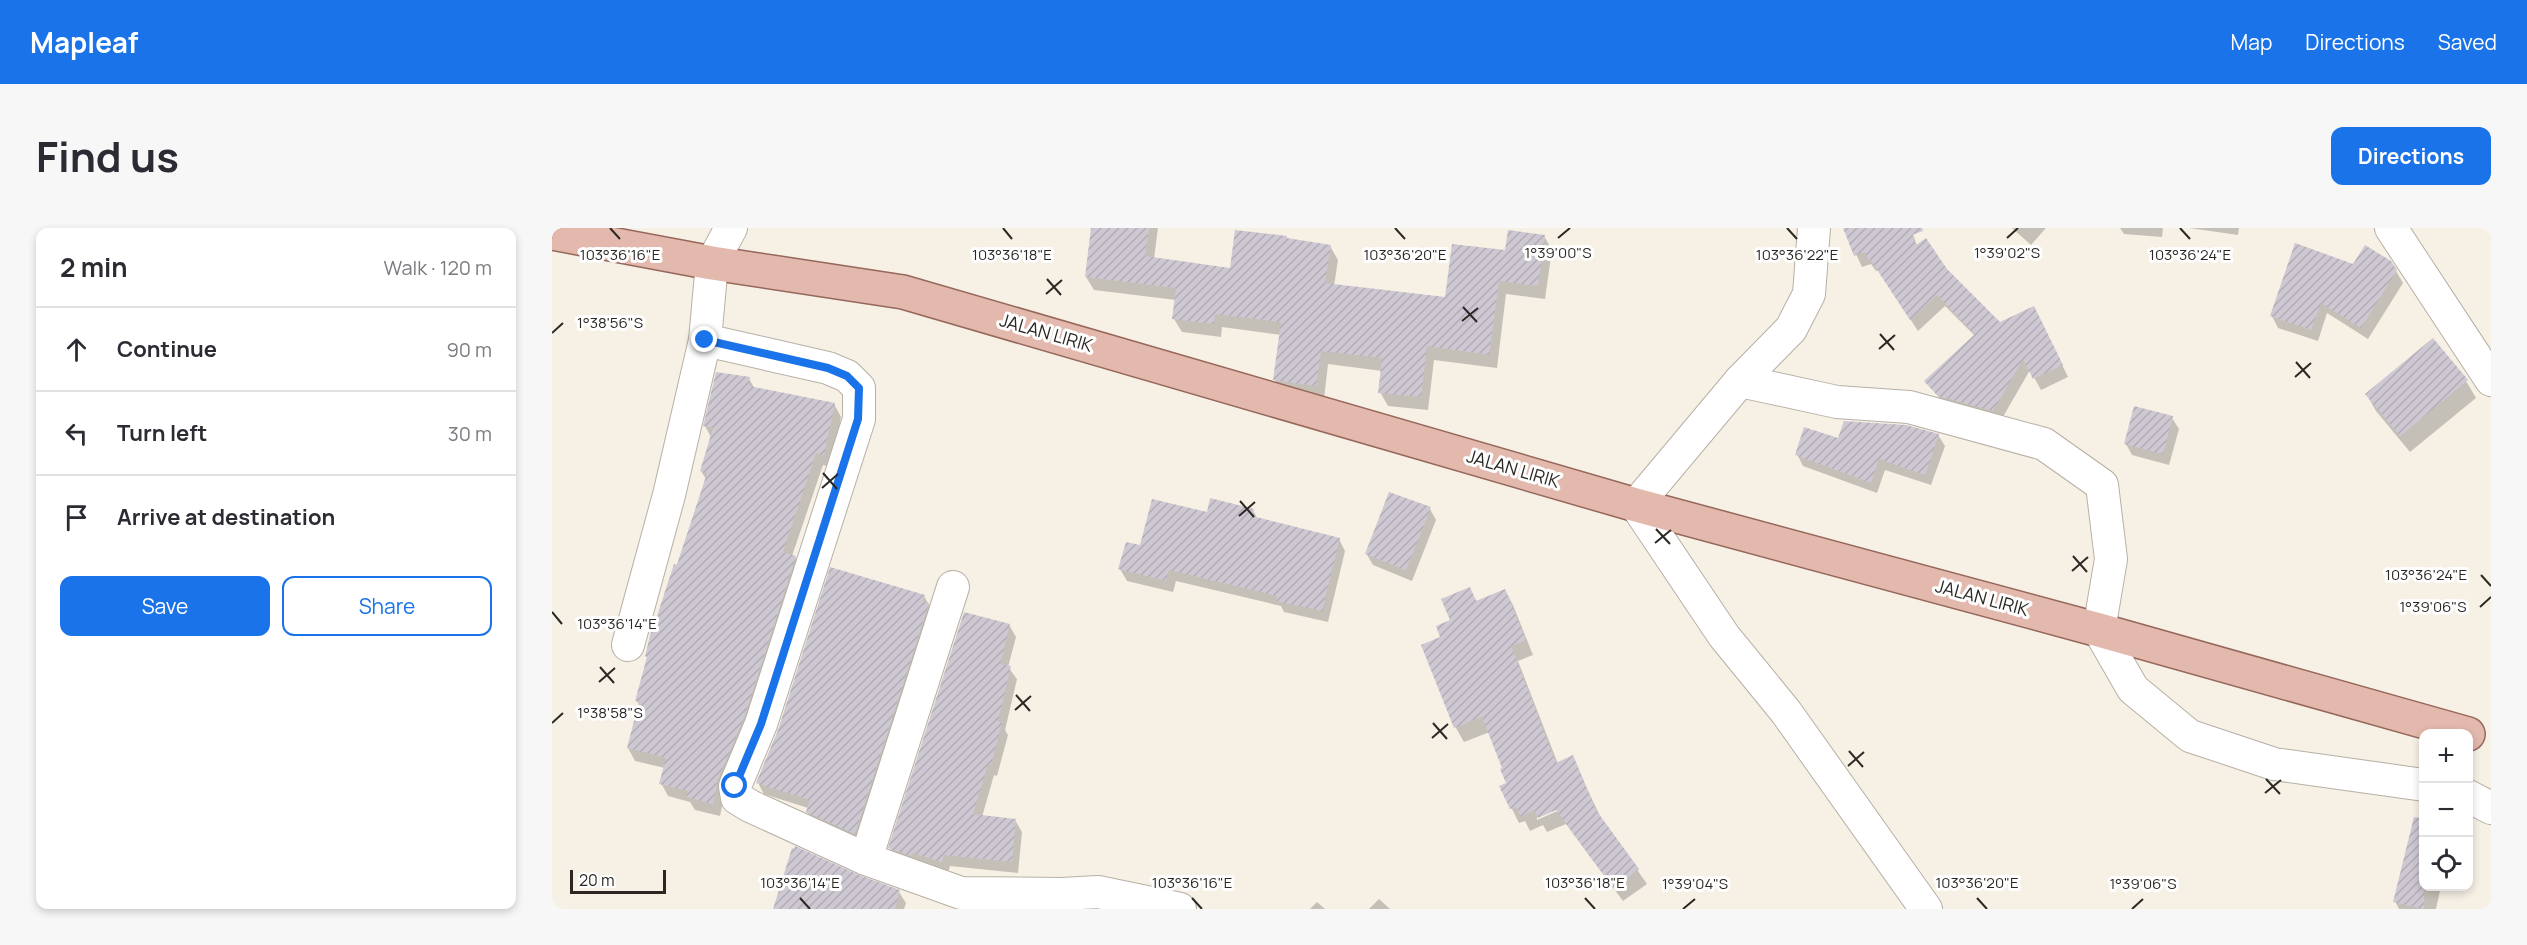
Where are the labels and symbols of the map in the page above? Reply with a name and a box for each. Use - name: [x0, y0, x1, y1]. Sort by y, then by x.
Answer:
- text: 1°39'00"S: [1525, 242, 1591, 263]
- text: 1°39'02"S: [1974, 242, 2040, 263]
- text: 103°36'16"E: [580, 244, 660, 265]
- text: 103°36'18"E: [972, 244, 1052, 265]
- text: 103°36'20"E: [1364, 244, 1446, 265]
- text: 103°36'22"E: [1756, 244, 1838, 265]
- text: 103°36'24"E: [2149, 244, 2231, 265]
- street label: JALAN LIRIK: [997, 307, 1096, 357]
- text: 1°38'56"S: [577, 312, 643, 333]
- route end: [691, 326, 717, 352]
- street label: JALAN LIRIK: [1464, 443, 1563, 493]
- text: 103°36'24"E: [2385, 564, 2467, 585]
- street label: JALAN LIRIK: [1933, 573, 2032, 621]
- text: 1°39'06"S: [2400, 596, 2467, 617]
- text: 103°36'14"E: [577, 613, 657, 634]
- text: 1°38'58"S: [577, 702, 643, 723]
- route start: [721, 772, 747, 798]
- scale bar: [570, 867, 666, 894]
- text: 103°36'14"E: [760, 872, 840, 893]
- text: 103°36'16"E: [1152, 872, 1232, 893]
- text: 103°36'18"E: [1545, 872, 1625, 893]
- text: 103°36'20"E: [1936, 872, 2018, 893]
- text: 1°39'04"S: [1662, 873, 1728, 894]
- text: 1°39'06"S: [2110, 873, 2177, 894]

